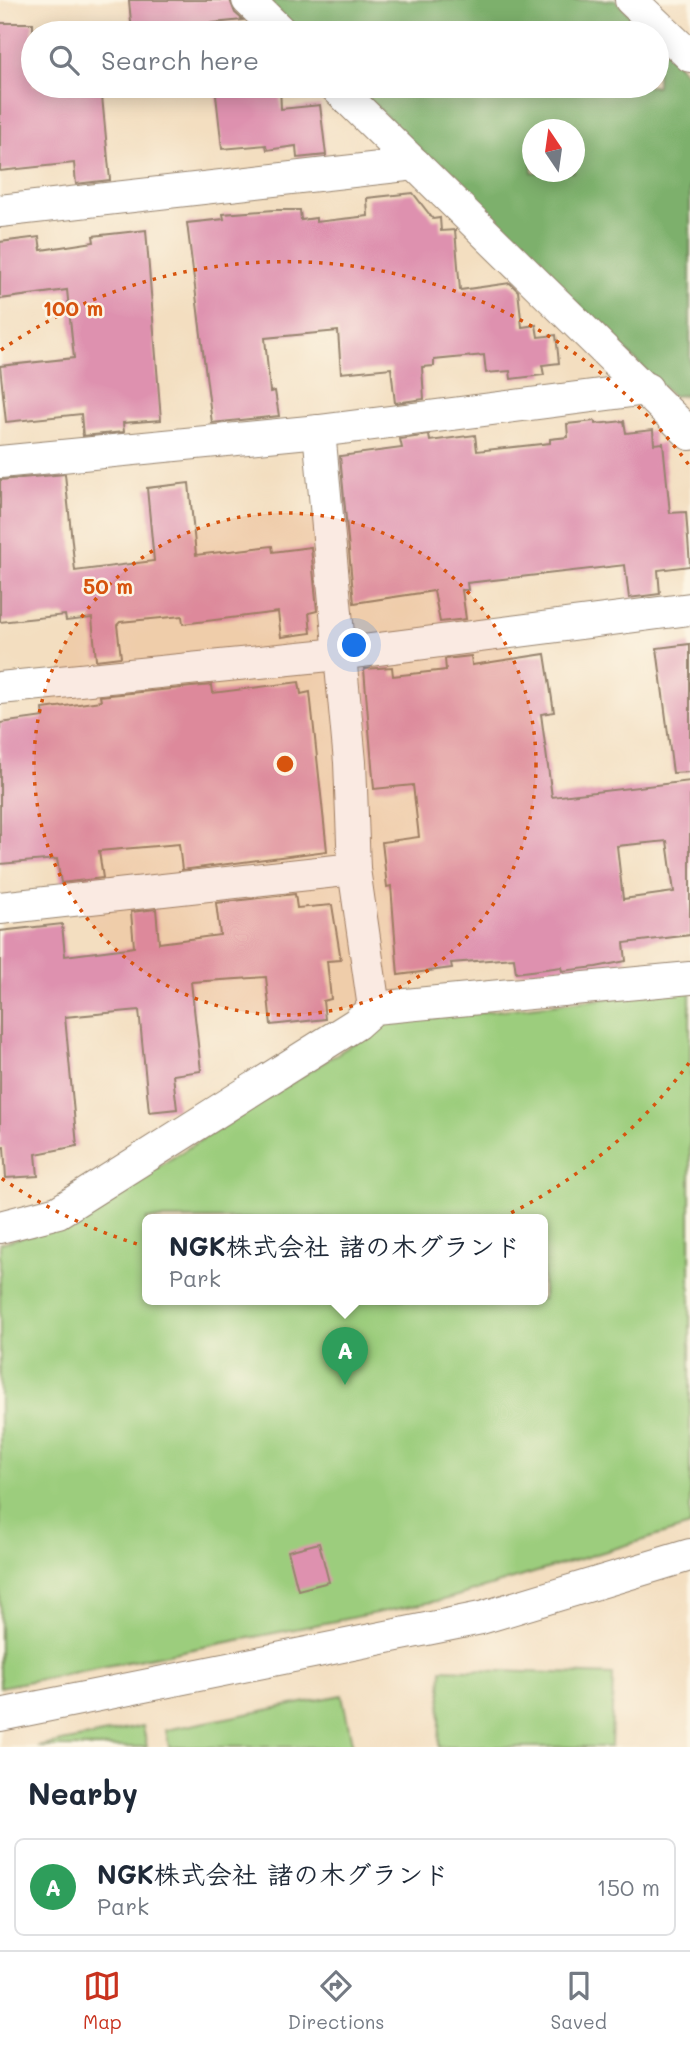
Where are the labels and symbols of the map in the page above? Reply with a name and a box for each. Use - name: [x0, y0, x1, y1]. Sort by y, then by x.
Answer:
- north arrow: [522, 119, 585, 182]
- text: 100 m: [43, 294, 103, 321]
- text: 50 m: [83, 572, 133, 599]
- your location: [337, 628, 371, 662]
- centre of rings: [273, 752, 297, 776]
- pin: A: [322, 1327, 368, 1385]

